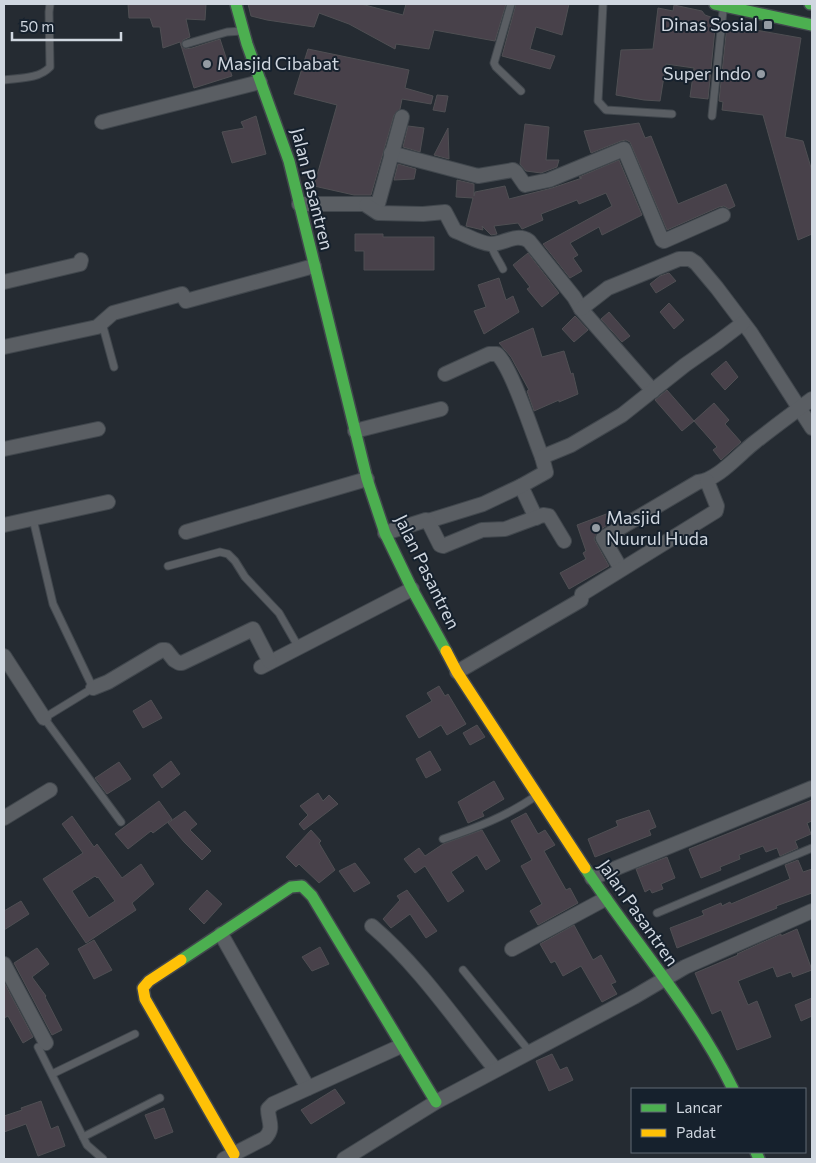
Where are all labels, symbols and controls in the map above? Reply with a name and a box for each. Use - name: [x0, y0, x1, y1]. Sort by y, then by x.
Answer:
- scale bar: [12, 10, 121, 42]
- place label: Dinas Sosial: [661, 13, 758, 35]
- text: 50 m: [20, 17, 54, 35]
- marker: Dinas Sosial: [762, 19, 774, 31]
- place label: Masjid Cibabat: [217, 52, 339, 74]
- marker: Masjid Cibabat: [201, 58, 213, 70]
- place label: Super Indo: [663, 62, 751, 84]
- marker: Super Indo: [755, 68, 767, 80]
- street label: Jalan Pasantren: [287, 125, 339, 252]
- place label: Masjid Nuurul Huda: [606, 506, 708, 549]
- street label: Jalan Pasantren: [391, 511, 465, 633]
- marker: Masjid Nuurul Huda: [590, 522, 602, 534]
- street label: Jalan Pasantren: [594, 855, 684, 970]
- legend: [631, 1088, 806, 1153]
- text: Lancar: [676, 1098, 722, 1116]
- text: Padat: [676, 1123, 716, 1141]

